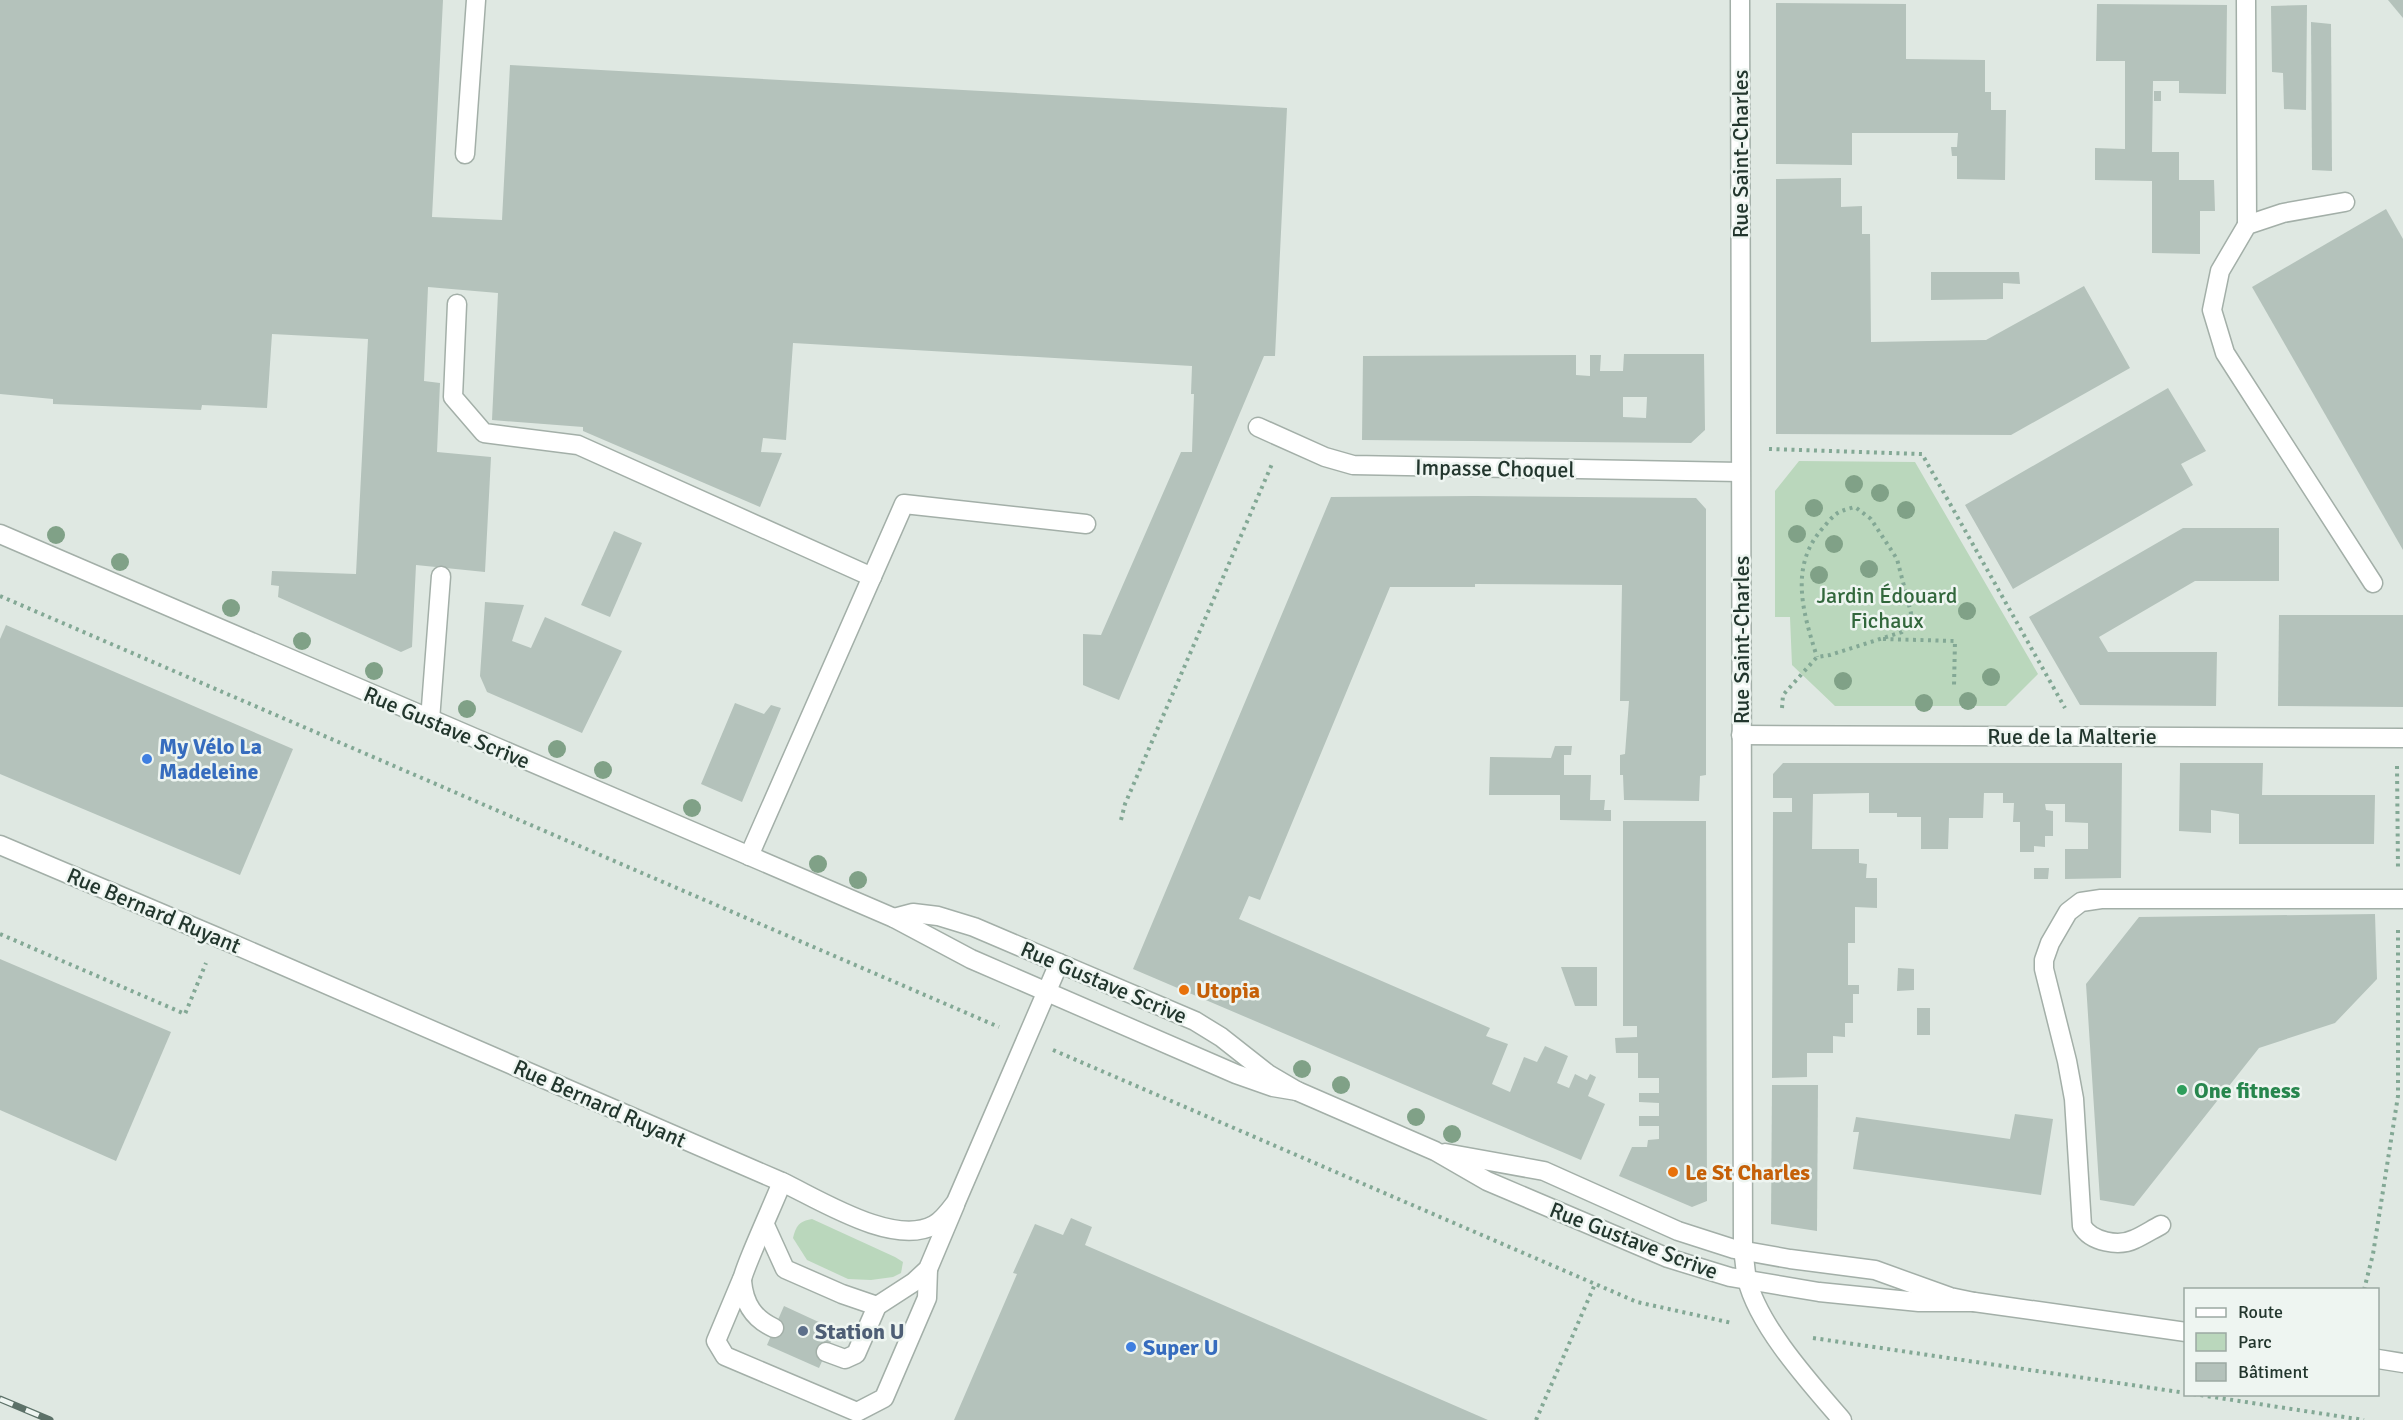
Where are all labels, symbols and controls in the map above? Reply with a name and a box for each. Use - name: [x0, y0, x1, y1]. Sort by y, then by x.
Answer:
- street label: Rue Saint-Charles: [1727, 70, 1754, 238]
- street label: Impasse Choquel: [1415, 454, 1575, 483]
- street label: Rue Saint-Charles: [1728, 556, 1755, 724]
- park label: Jardin Édouard Fichaux: [1817, 582, 1957, 634]
- street label: Rue Gustave Scrive: [360, 680, 534, 775]
- street label: Rue de la Malterie: [1987, 723, 2157, 750]
- place label: My Vélo La Madeleine: [159, 733, 262, 785]
- marker: My Vélo La Madeleine: [140, 752, 154, 766]
- street label: Rue Bernard Ruyant: [63, 862, 245, 959]
- street label: Rue Gustave Scrive: [1017, 935, 1191, 1030]
- place label: Utopia: [1196, 977, 1260, 1004]
- marker: Utopia: [1177, 983, 1191, 997]
- street label: Rue Bernard Ruyant: [509, 1053, 691, 1154]
- place label: One fitness: [2194, 1077, 2301, 1104]
- marker: One fitness: [2175, 1083, 2189, 1097]
- place label: Le St Charles: [1685, 1159, 1810, 1186]
- marker: Le St Charles: [1666, 1165, 1680, 1179]
- street label: Rue Gustave Scrive: [1546, 1196, 1722, 1285]
- legend: [2184, 1288, 2379, 1396]
- text: Route: [2238, 1301, 2283, 1323]
- place label: Station U: [815, 1318, 905, 1345]
- marker: Station U: [796, 1324, 810, 1338]
- text: Parc: [2238, 1331, 2272, 1353]
- place label: Super U: [1143, 1334, 1218, 1361]
- marker: Super U: [1124, 1340, 1138, 1354]
- text: Bâtiment: [2238, 1361, 2309, 1383]

